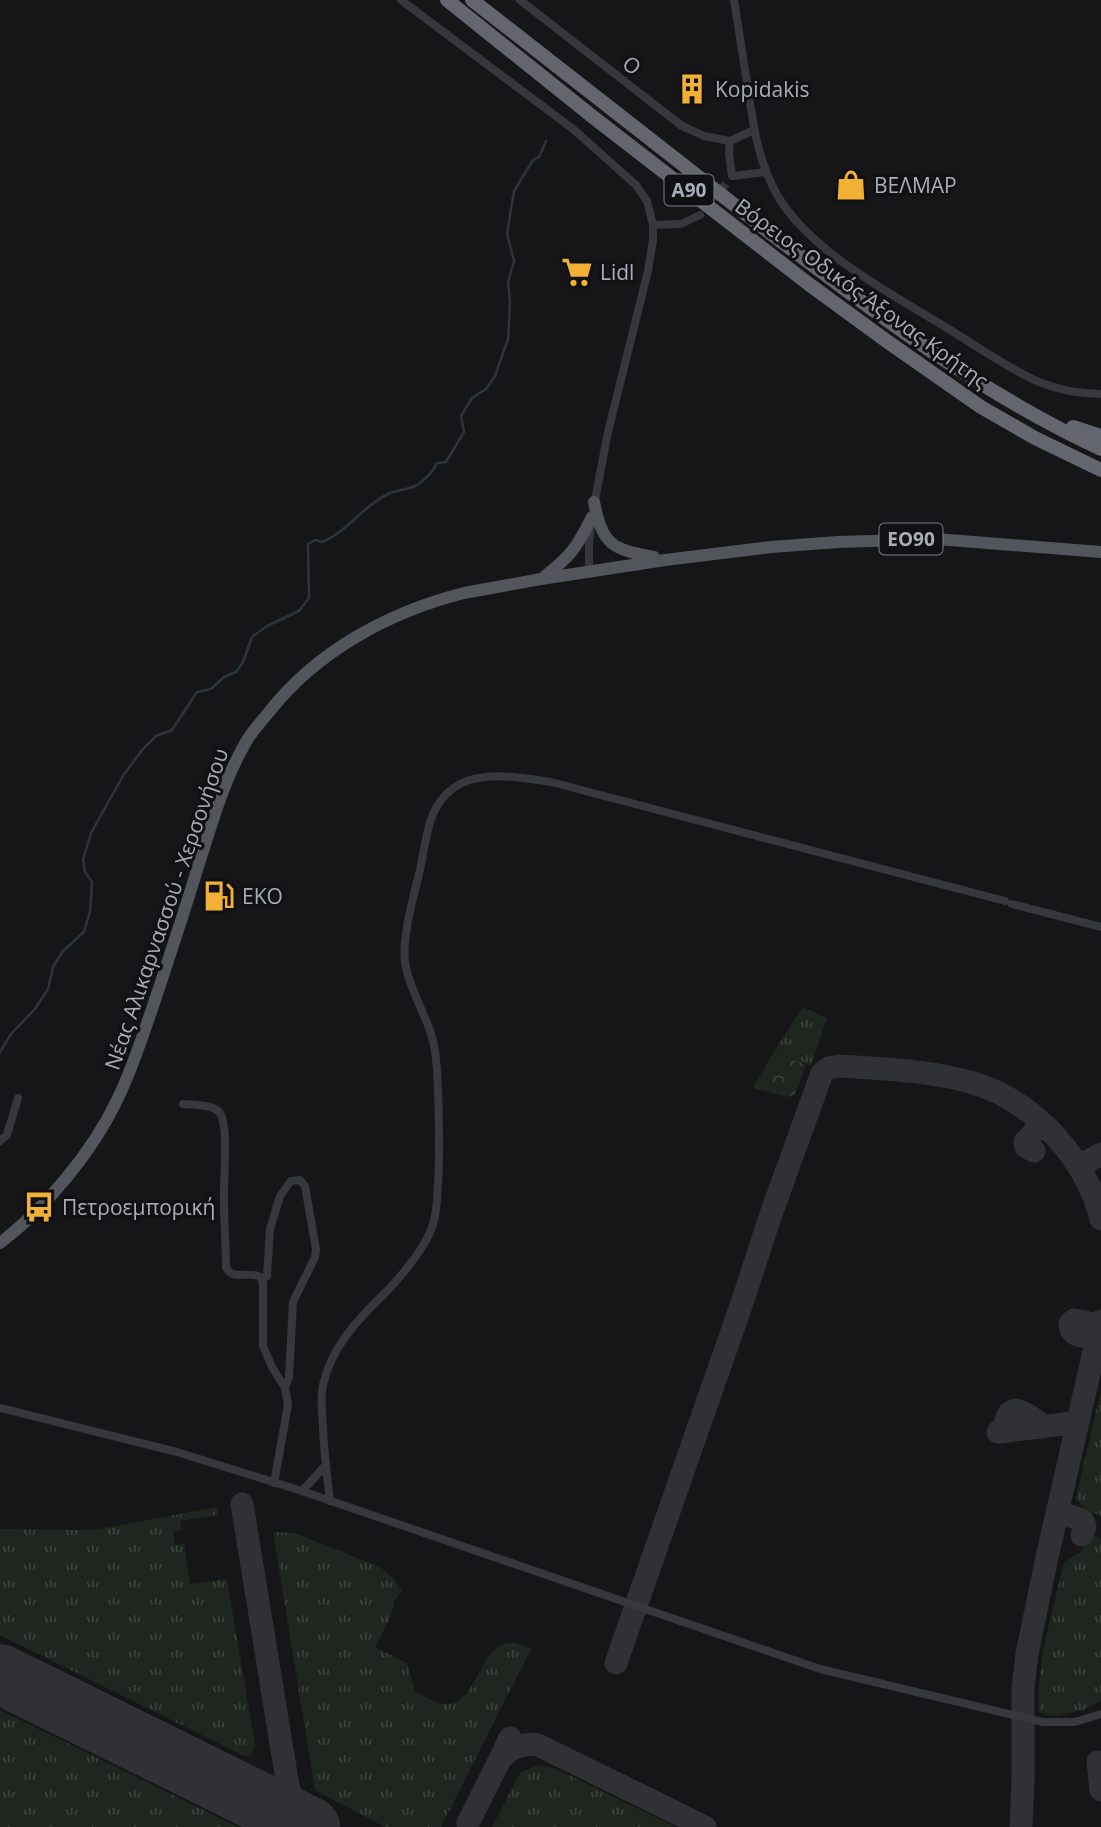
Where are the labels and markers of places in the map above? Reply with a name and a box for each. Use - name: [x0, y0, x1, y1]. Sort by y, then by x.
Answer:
- building icon: Kopidakis: [675, 72, 709, 106]
- place label: Kopidakis: [715, 75, 810, 103]
- shop icon: ΒΕΛΜΑΡ: [834, 168, 868, 202]
- place label: ΒΕΛΜΑΡ: [874, 171, 957, 199]
- supermarket icon: Lidl: [560, 255, 594, 289]
- place label: Lidl: [600, 258, 634, 286]
- fuel station icon: EKO: [202, 879, 236, 913]
- place label: EKO: [242, 882, 283, 910]
- bus stop icon: Πετροεμπορική: [22, 1190, 56, 1224]
- place label: Πετροεμπορική: [62, 1193, 215, 1221]

